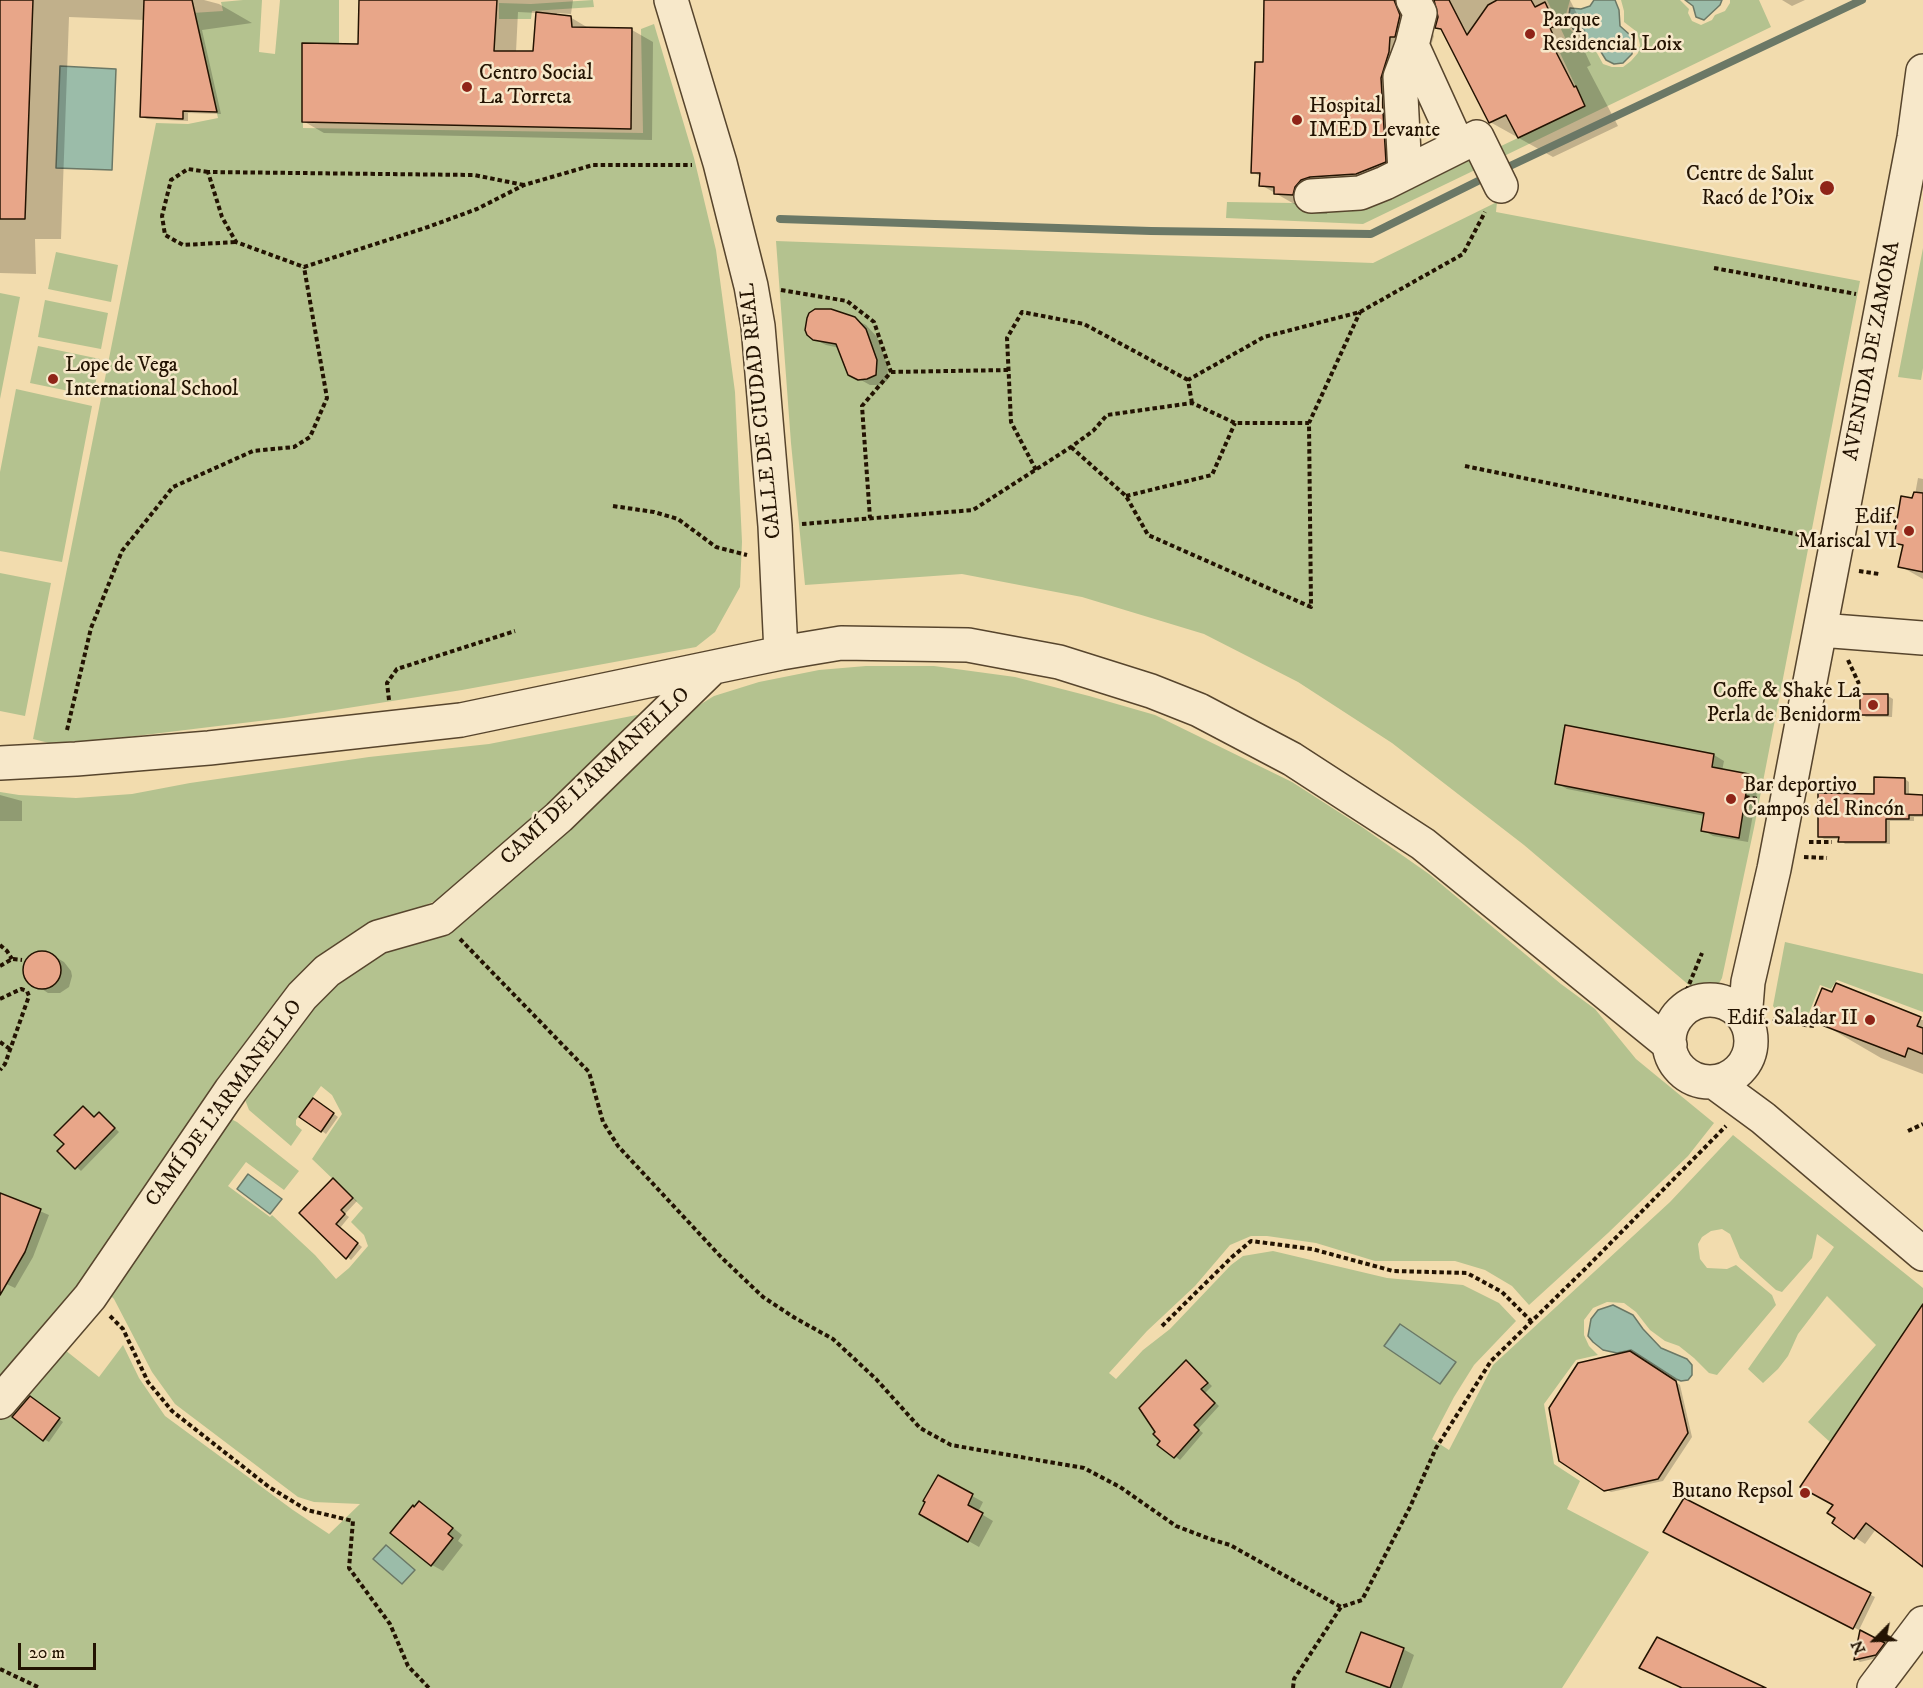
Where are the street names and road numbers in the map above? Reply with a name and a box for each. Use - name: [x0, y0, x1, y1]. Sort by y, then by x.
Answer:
- street label: AVENIDA DE ZAMORA: [1839, 239, 1907, 463]
- street label: CALLE DE CIUDAD REAL: [736, 282, 788, 540]
- street label: CAMÍ DE L'ARMANELLO: [496, 683, 696, 871]
- street label: CAMÍ DE L'ARMANELLO: [141, 996, 309, 1212]

